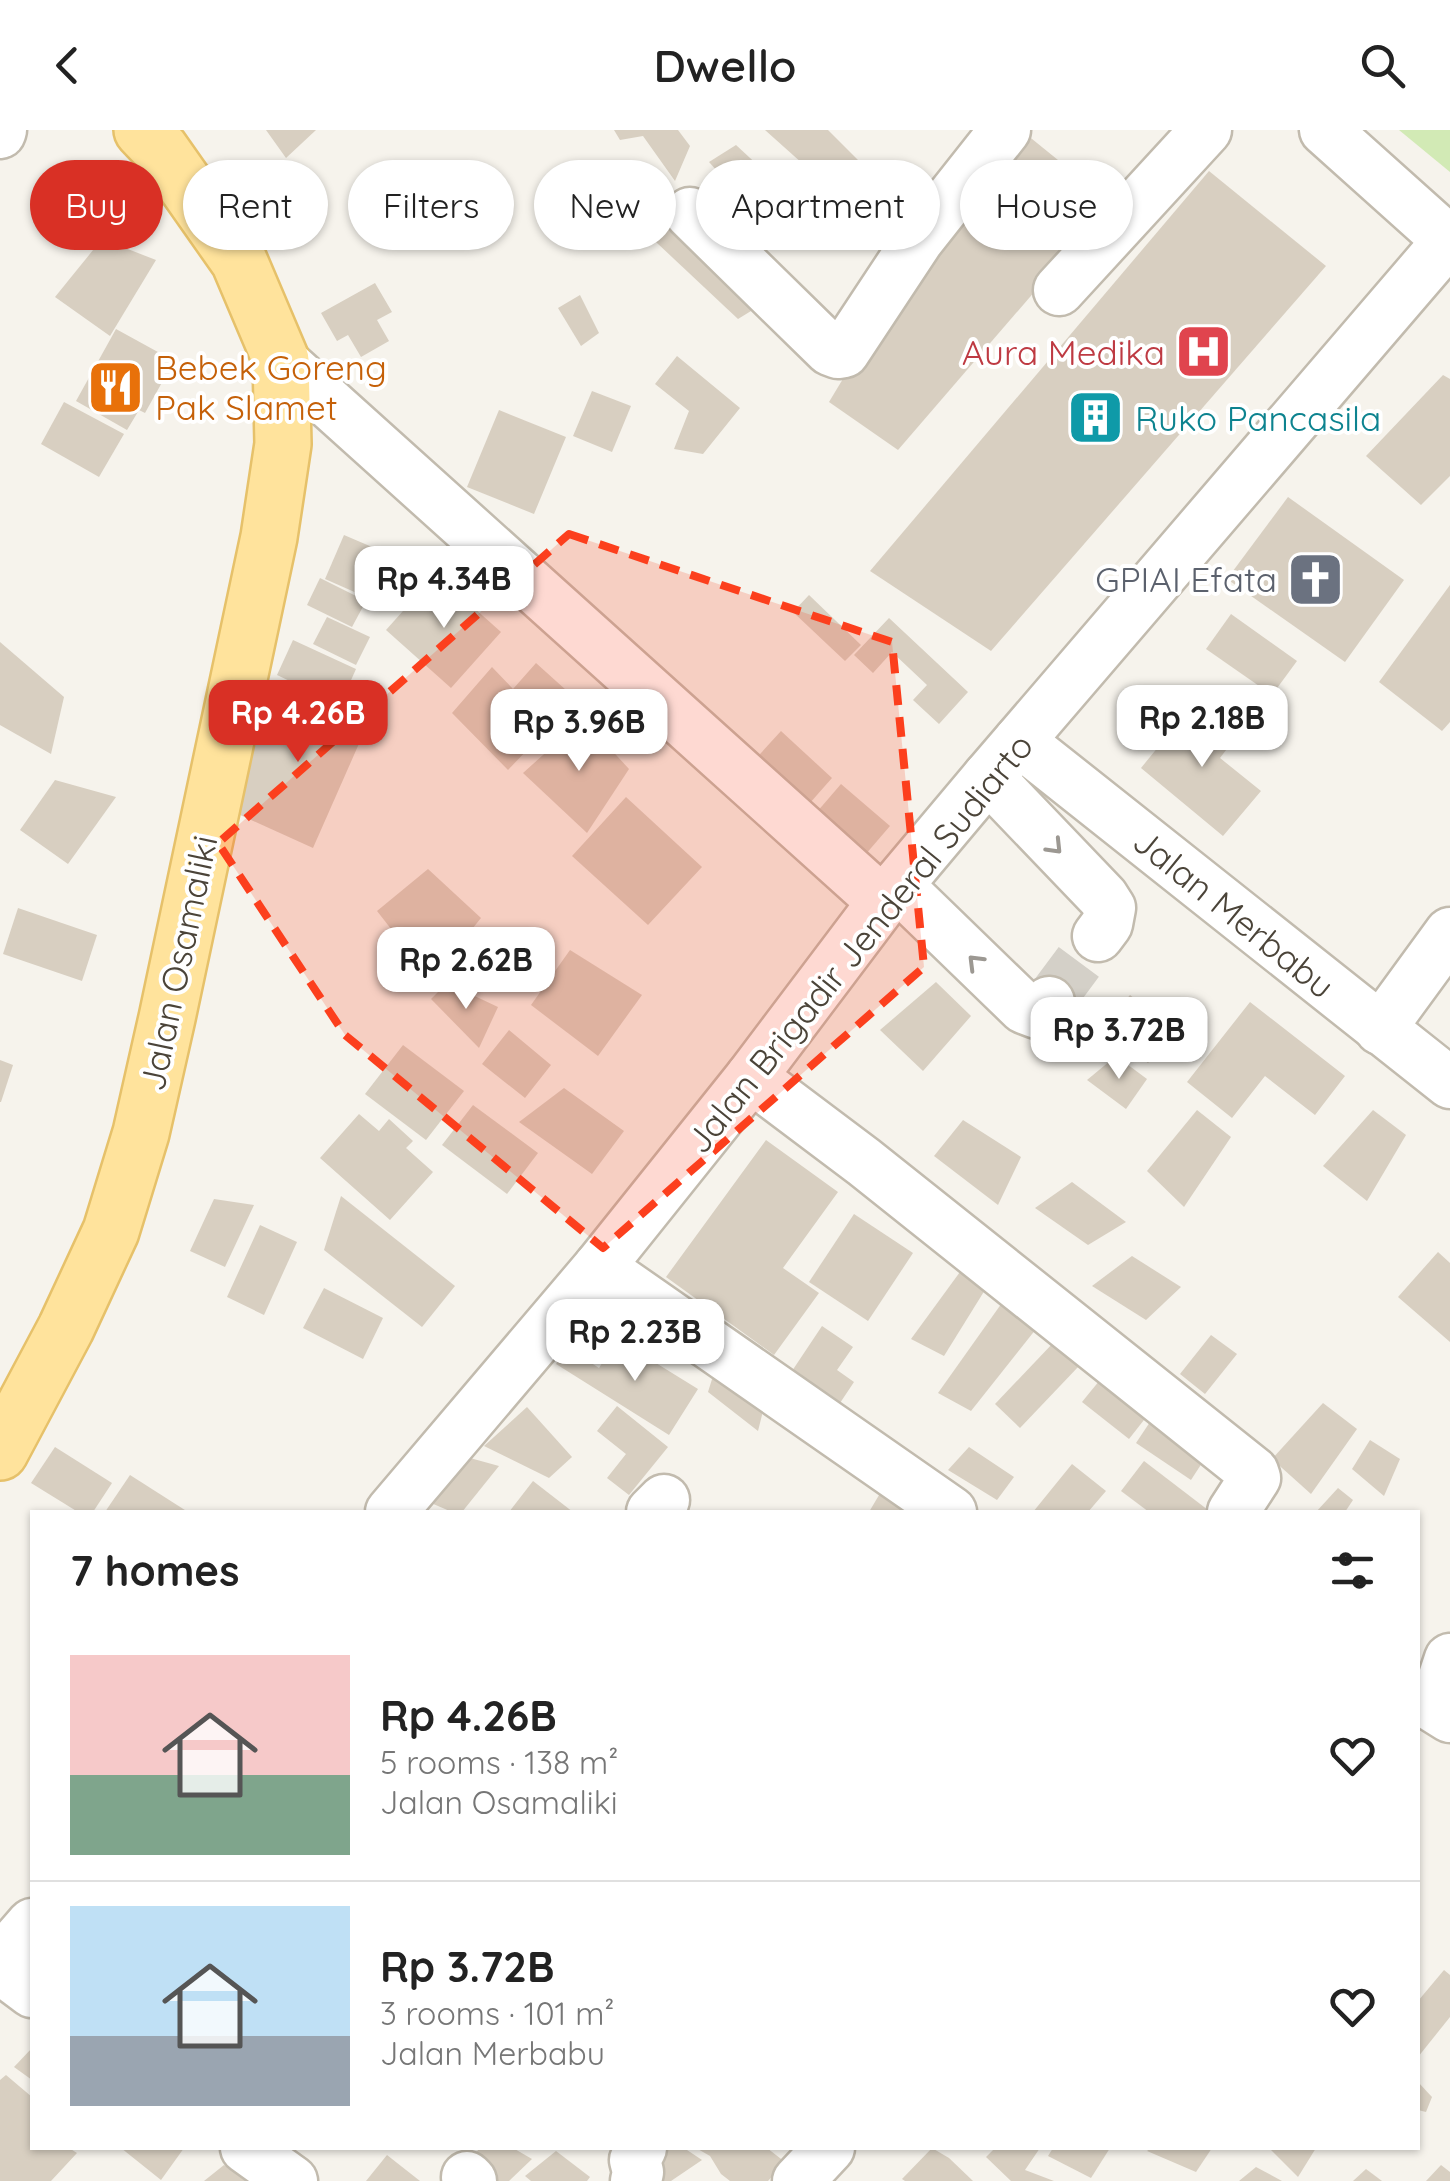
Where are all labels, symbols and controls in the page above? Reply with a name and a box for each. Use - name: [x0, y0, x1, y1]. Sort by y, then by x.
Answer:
- text: Dwello: [653, 37, 797, 93]
- icon: back: [40, 38, 95, 93]
- icon: search: [1355, 38, 1410, 93]
- chip: Buy: [30, 160, 163, 250]
- chip: Rent: [183, 160, 328, 250]
- chip: Filters: [348, 160, 514, 250]
- chip: New: [534, 160, 676, 250]
- chip: Apartment: [696, 160, 940, 250]
- chip: House: [960, 160, 1133, 250]
- hospital icon: Aura Medika: [1174, 322, 1234, 382]
- place label: Aura Medika: [962, 330, 1165, 374]
- place label: Bebek Goreng Pak Slamet: [155, 345, 387, 429]
- restaurant icon: Bebek Goreng Pak Slamet: [86, 357, 146, 417]
- building icon: Ruko Pancasila: [1066, 388, 1126, 448]
- place label: Ruko Pancasila: [1135, 396, 1381, 440]
- pin: Rp 4.34B: [341, 546, 547, 631]
- church icon: GPIAI Efata: [1286, 549, 1346, 609]
- place label: GPIAI Efata: [1095, 557, 1277, 601]
- text: Rp 4.34B: [377, 558, 511, 598]
- pin: Rp 4.26B: [195, 680, 401, 765]
- pin: Rp 2.18B: [1099, 685, 1305, 770]
- pin: Rp 3.96B: [476, 689, 682, 774]
- text: Rp 4.26B: [231, 692, 365, 732]
- text: Rp 2.18B: [1139, 697, 1265, 737]
- text: Rp 3.96B: [512, 701, 646, 741]
- street label: Jalan Brigadir Jenderal Sudiarto: [676, 724, 1042, 1162]
- street label: Jalan Merbabu: [1125, 818, 1343, 1008]
- street label: Jalan Osamaliki: [129, 831, 227, 1095]
- one-way arrow: [1043, 835, 1061, 854]
- pin: Rp 2.62B: [363, 927, 569, 1012]
- text: Rp 2.62B: [399, 939, 533, 979]
- one-way arrow: [969, 955, 987, 973]
- pin: Rp 3.72B: [1016, 997, 1222, 1082]
- text: Rp 3.72B: [1053, 1009, 1185, 1049]
- pin: Rp 2.23B: [532, 1299, 738, 1384]
- text: Rp 2.23B: [568, 1311, 702, 1351]
- icon: filters: [1325, 1543, 1380, 1598]
- text: 7 homes: [70, 1544, 239, 1597]
- text: Rp 4.26B: [380, 1689, 557, 1742]
- icon: home: [150, 1695, 270, 1815]
- icon: heart: [1325, 1728, 1380, 1783]
- text: 5 rooms · 138 m²: [380, 1742, 618, 1782]
- text: Jalan Osamaliki: [380, 1782, 618, 1822]
- text: Rp 3.72B: [380, 1940, 554, 1993]
- icon: home: [150, 1946, 270, 2066]
- icon: heart: [1325, 1979, 1380, 2034]
- text: 3 rooms · 101 m²: [380, 1993, 614, 2033]
- text: Jalan Merbabu: [380, 2033, 605, 2073]

